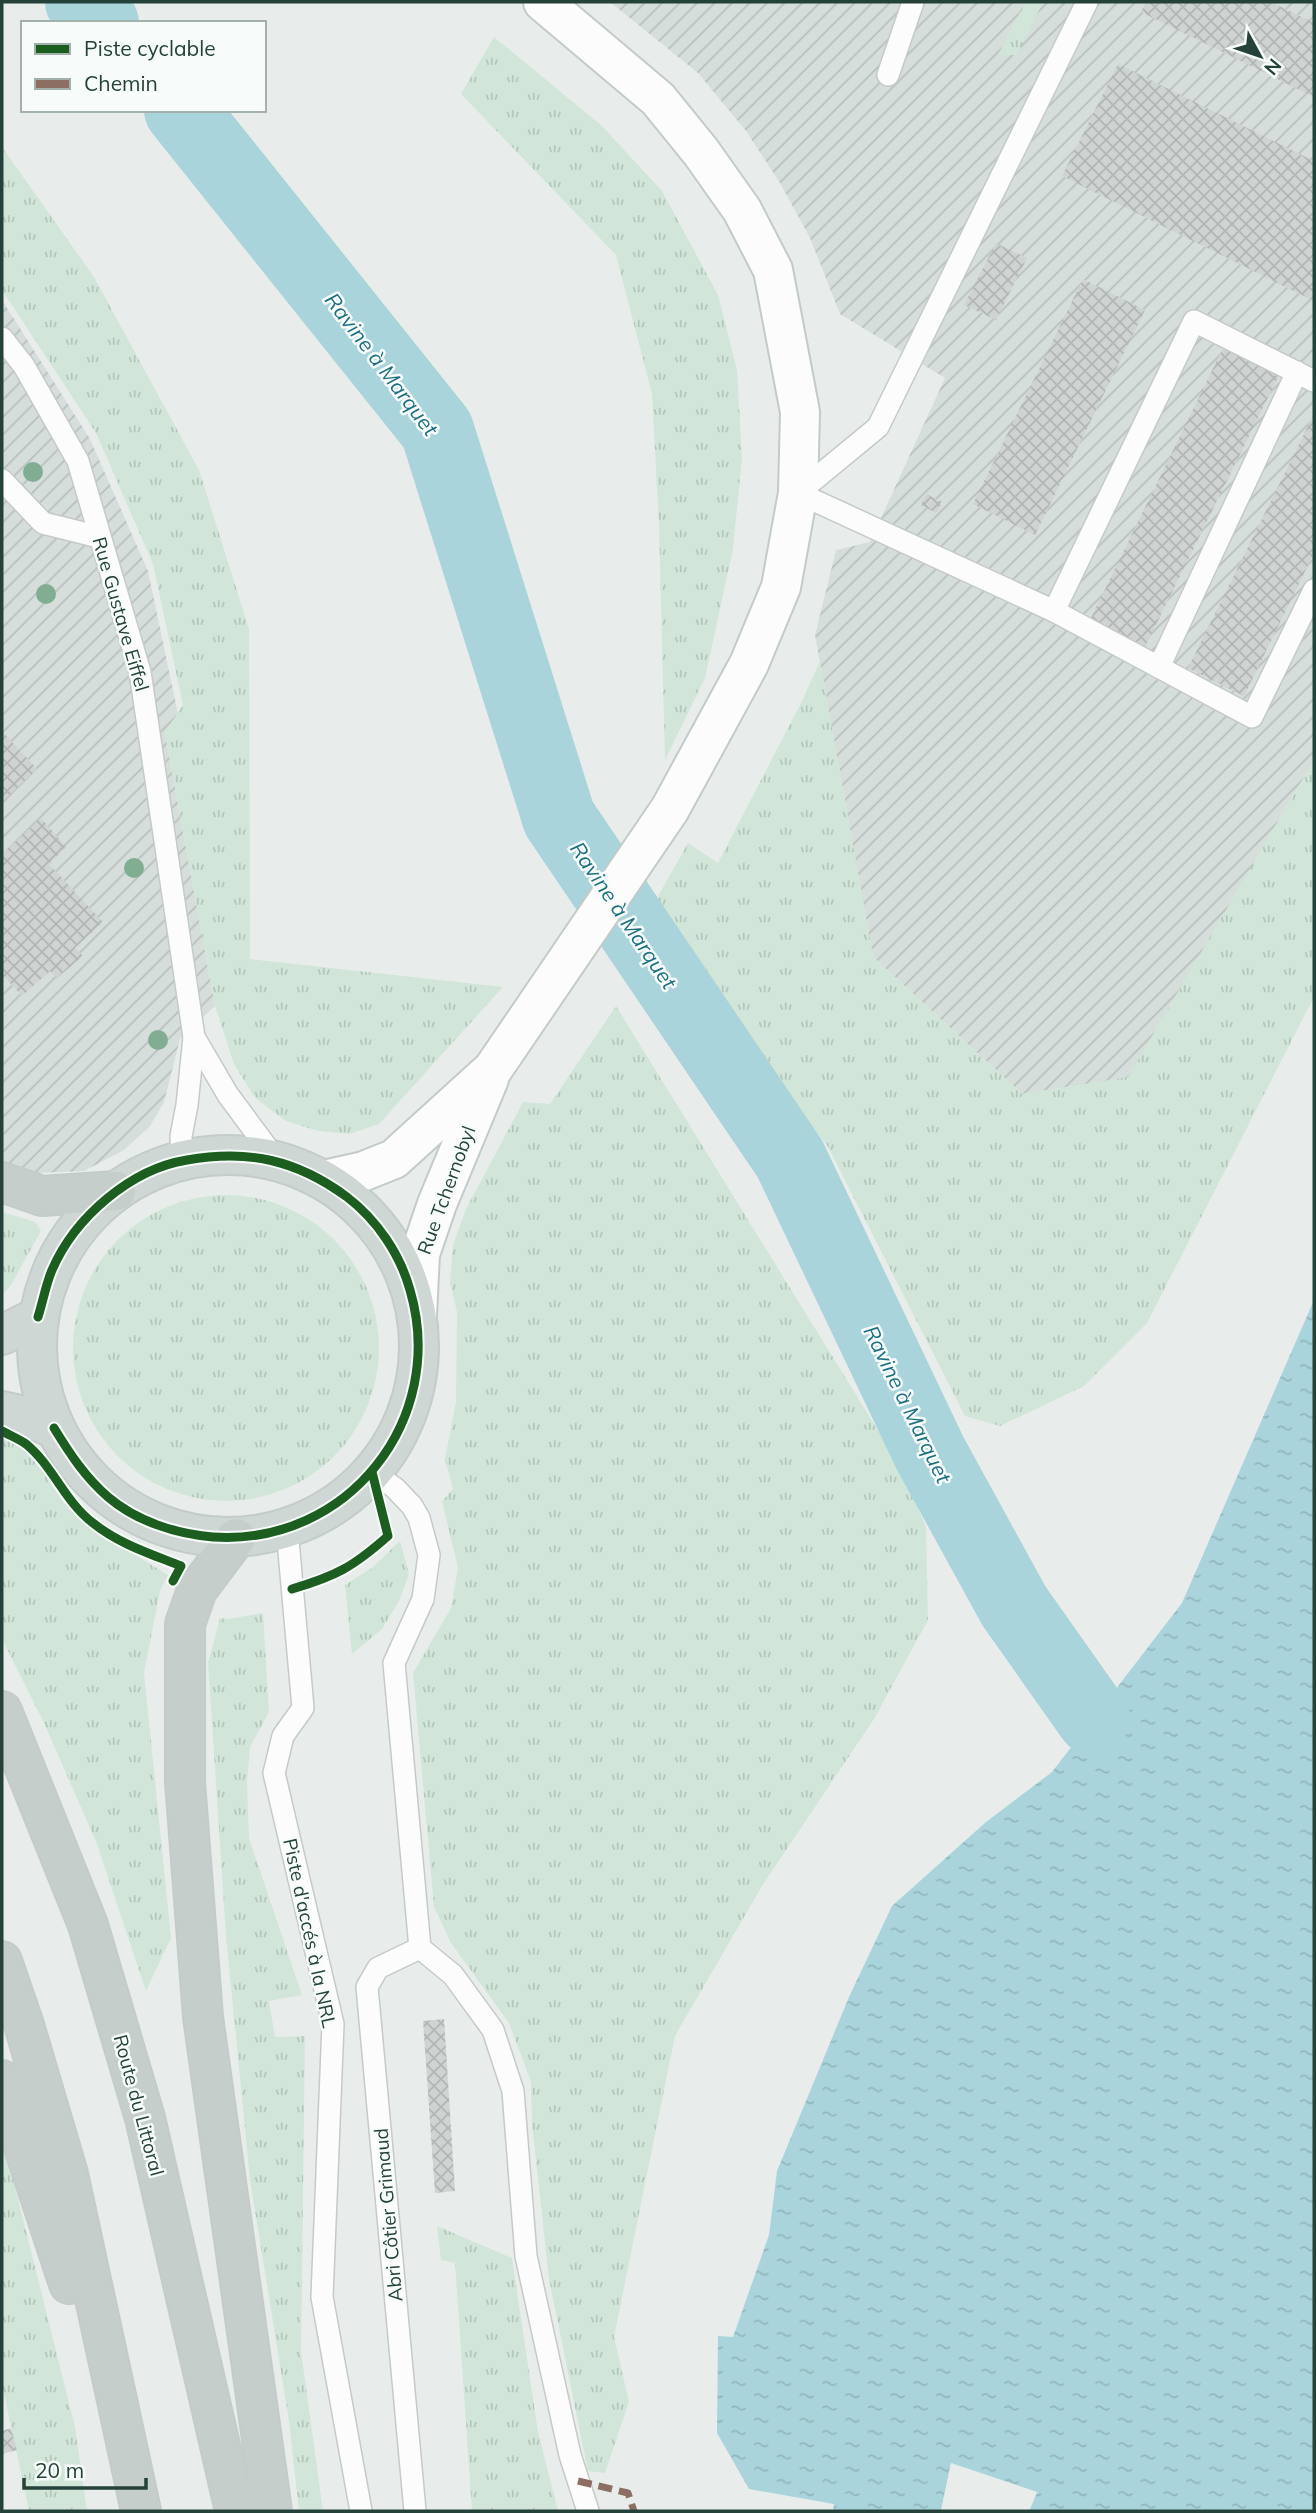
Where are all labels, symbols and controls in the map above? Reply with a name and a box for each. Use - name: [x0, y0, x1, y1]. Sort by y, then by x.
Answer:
- legend: [21, 21, 266, 112]
- north arrow: [1225, 21, 1295, 91]
- text: Piste cyclable: [84, 35, 216, 61]
- text: N: [1259, 54, 1287, 80]
- text: Chemin: [84, 70, 158, 96]
- water label: Ravine à Marquet: [320, 287, 445, 441]
- street label: Rue Gustave Eiffel: [87, 534, 155, 694]
- water label: Ravine à Marquet: [565, 836, 683, 994]
- street label: Rue Tchernobyl: [412, 1122, 480, 1258]
- water label: Ravine à Marquet: [859, 1321, 958, 1488]
- street label: Piste d'accés à la NRL: [278, 1836, 342, 2031]
- street label: Route du Littoral: [109, 2032, 169, 2178]
- street label: Abri Côtier Grimaud: [368, 2127, 408, 2303]
- scale bar: [24, 2446, 147, 2490]
- text: 20 m: [35, 2457, 84, 2483]

